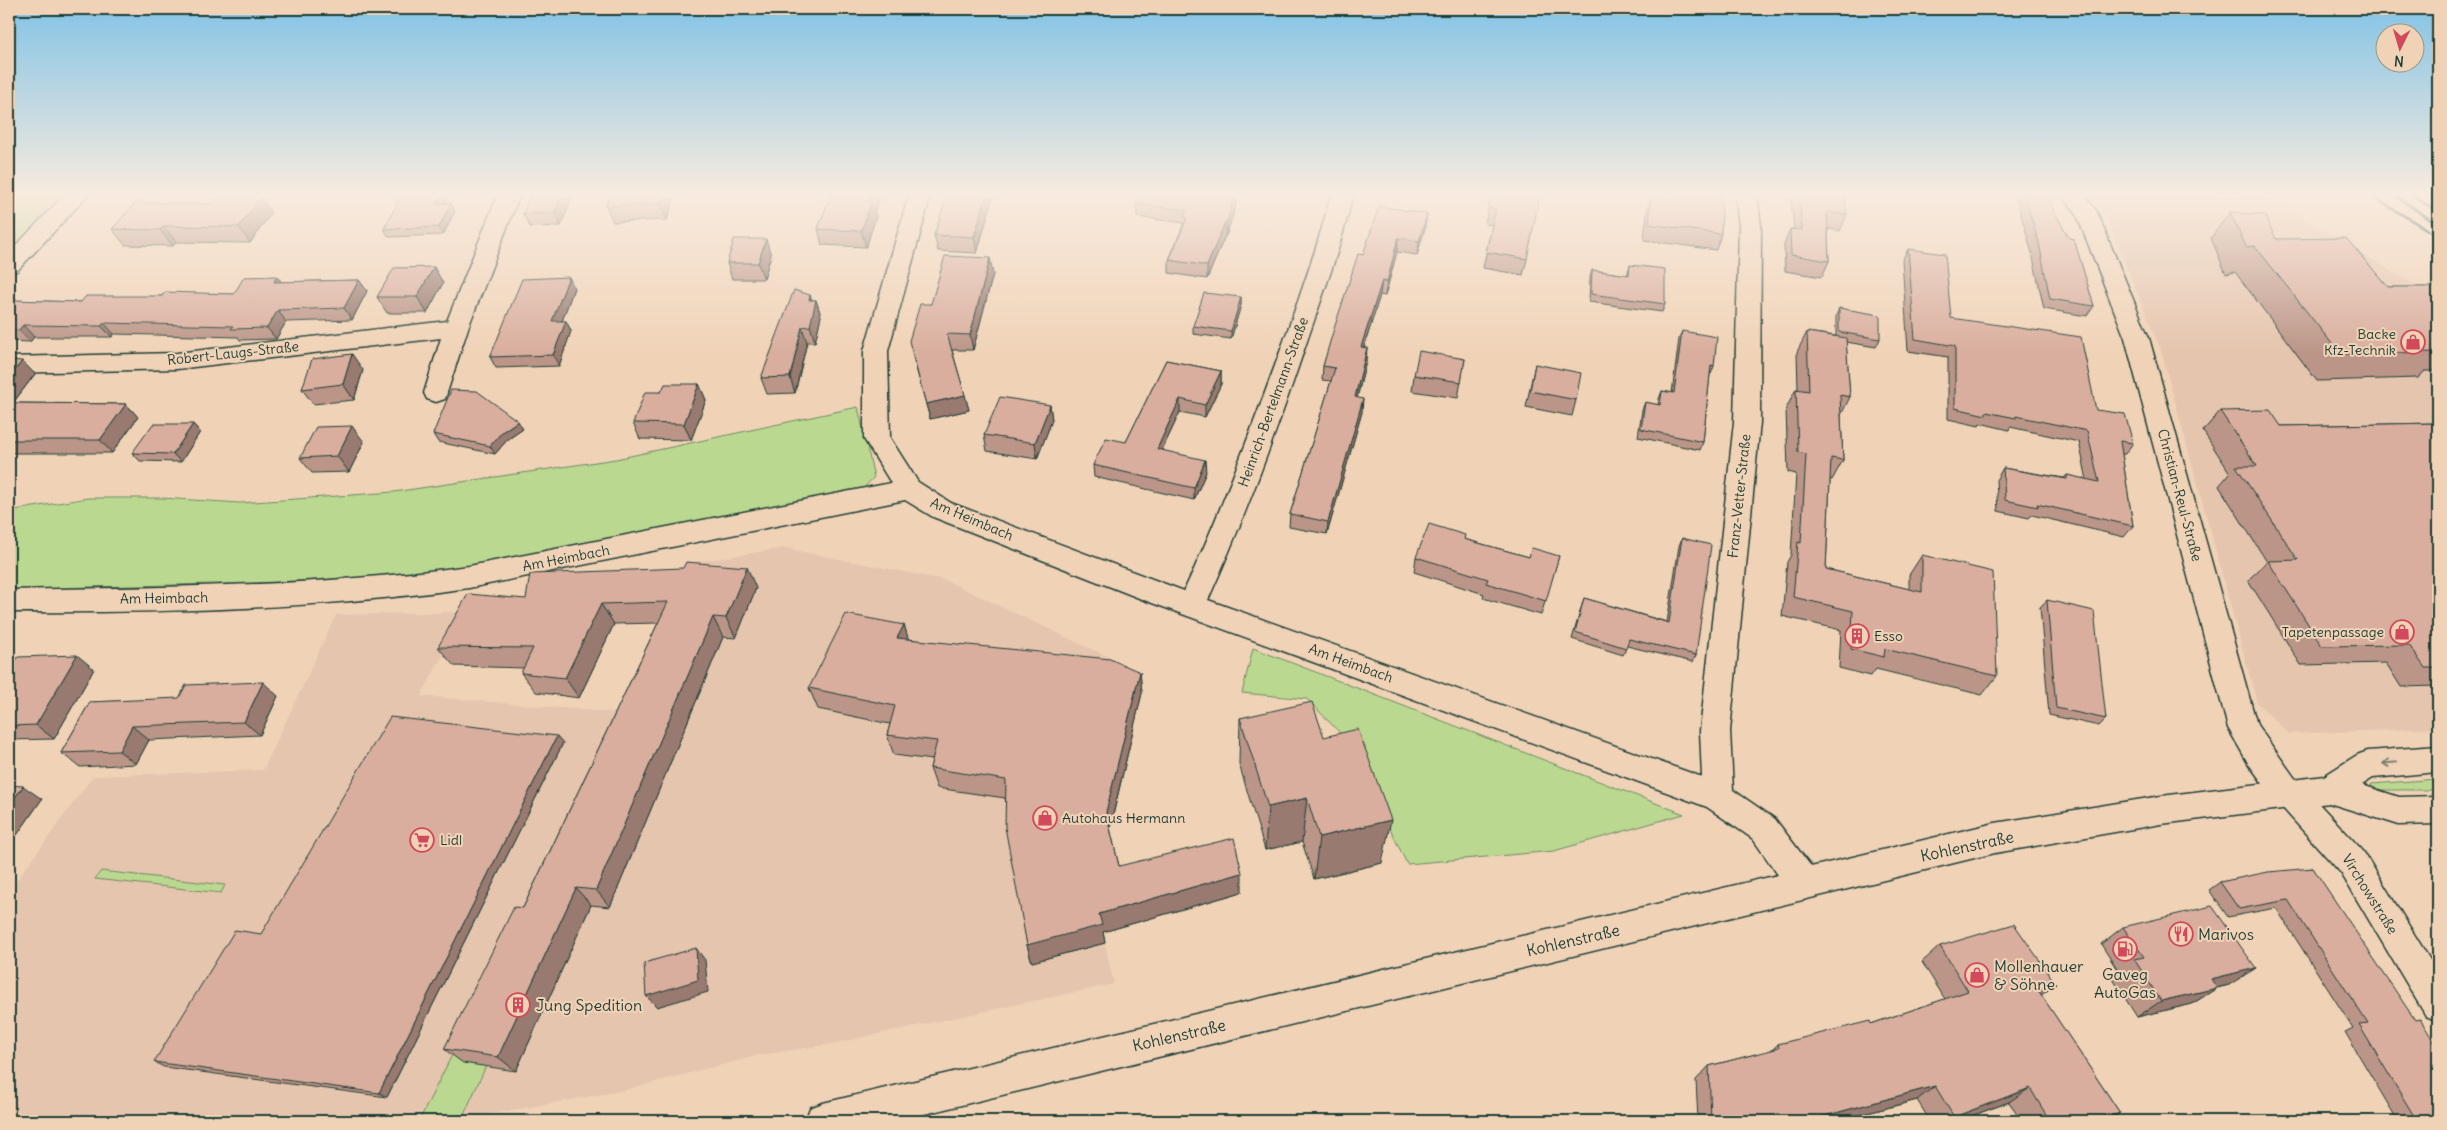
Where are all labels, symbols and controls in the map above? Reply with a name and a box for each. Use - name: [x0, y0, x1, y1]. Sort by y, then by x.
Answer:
- north arrow: [2374, 22, 2424, 72]
- text: N: [2393, 52, 2404, 70]
- street label: Heinrich-Bertelmann-Straße: [1234, 315, 1312, 489]
- place label: Backe Kfz-Technik: [2324, 325, 2396, 359]
- shop icon: Backe Kfz-Technik: [2400, 329, 2426, 355]
- street label: Robert-Laugs-Straße: [166, 337, 300, 369]
- street label: Christian-Reul-Straße: [2154, 427, 2206, 563]
- street label: Franz-Vetter-Straße: [1724, 433, 1754, 559]
- street label: Am Heimbach: [928, 493, 1016, 545]
- street label: Am Heimbach: [521, 541, 611, 575]
- street label: Am Heimbach: [120, 588, 208, 608]
- shop icon: Tapetenpassage: [2389, 619, 2415, 645]
- building icon: Esso: [1844, 623, 1870, 649]
- place label: Tapetenpassage: [2282, 623, 2384, 641]
- place label: Esso: [1874, 627, 1903, 645]
- street label: Am Heimbach: [1306, 639, 1396, 687]
- one-way arrow: [2382, 758, 2398, 768]
- shop icon: Autohaus Hermann: [1032, 805, 1058, 831]
- place label: Autohaus Hermann: [1062, 809, 1185, 827]
- street label: Kohlenstraße: [1919, 826, 2015, 866]
- supermarket icon: Lidl: [409, 827, 435, 853]
- place label: Lidl: [440, 831, 462, 849]
- street label: Virchowstraße: [2338, 850, 2402, 938]
- street label: Kohlenstraße: [1525, 920, 1621, 960]
- restaurant icon: Marivos: [2168, 921, 2194, 947]
- place label: Marivos: [2198, 924, 2254, 944]
- fuel station icon: Gaveg AutoGas: [2112, 936, 2138, 962]
- place label: Mollenhauer & Söhne: [1994, 956, 2084, 994]
- shop icon: Mollenhauer & Söhne: [1964, 962, 1990, 988]
- place label: Gaveg AutoGas: [2094, 964, 2156, 1002]
- building icon: Jung Spedition: [505, 992, 531, 1018]
- place label: Jung Spedition: [536, 995, 642, 1015]
- street label: Kohlenstraße: [1131, 1015, 1227, 1055]

